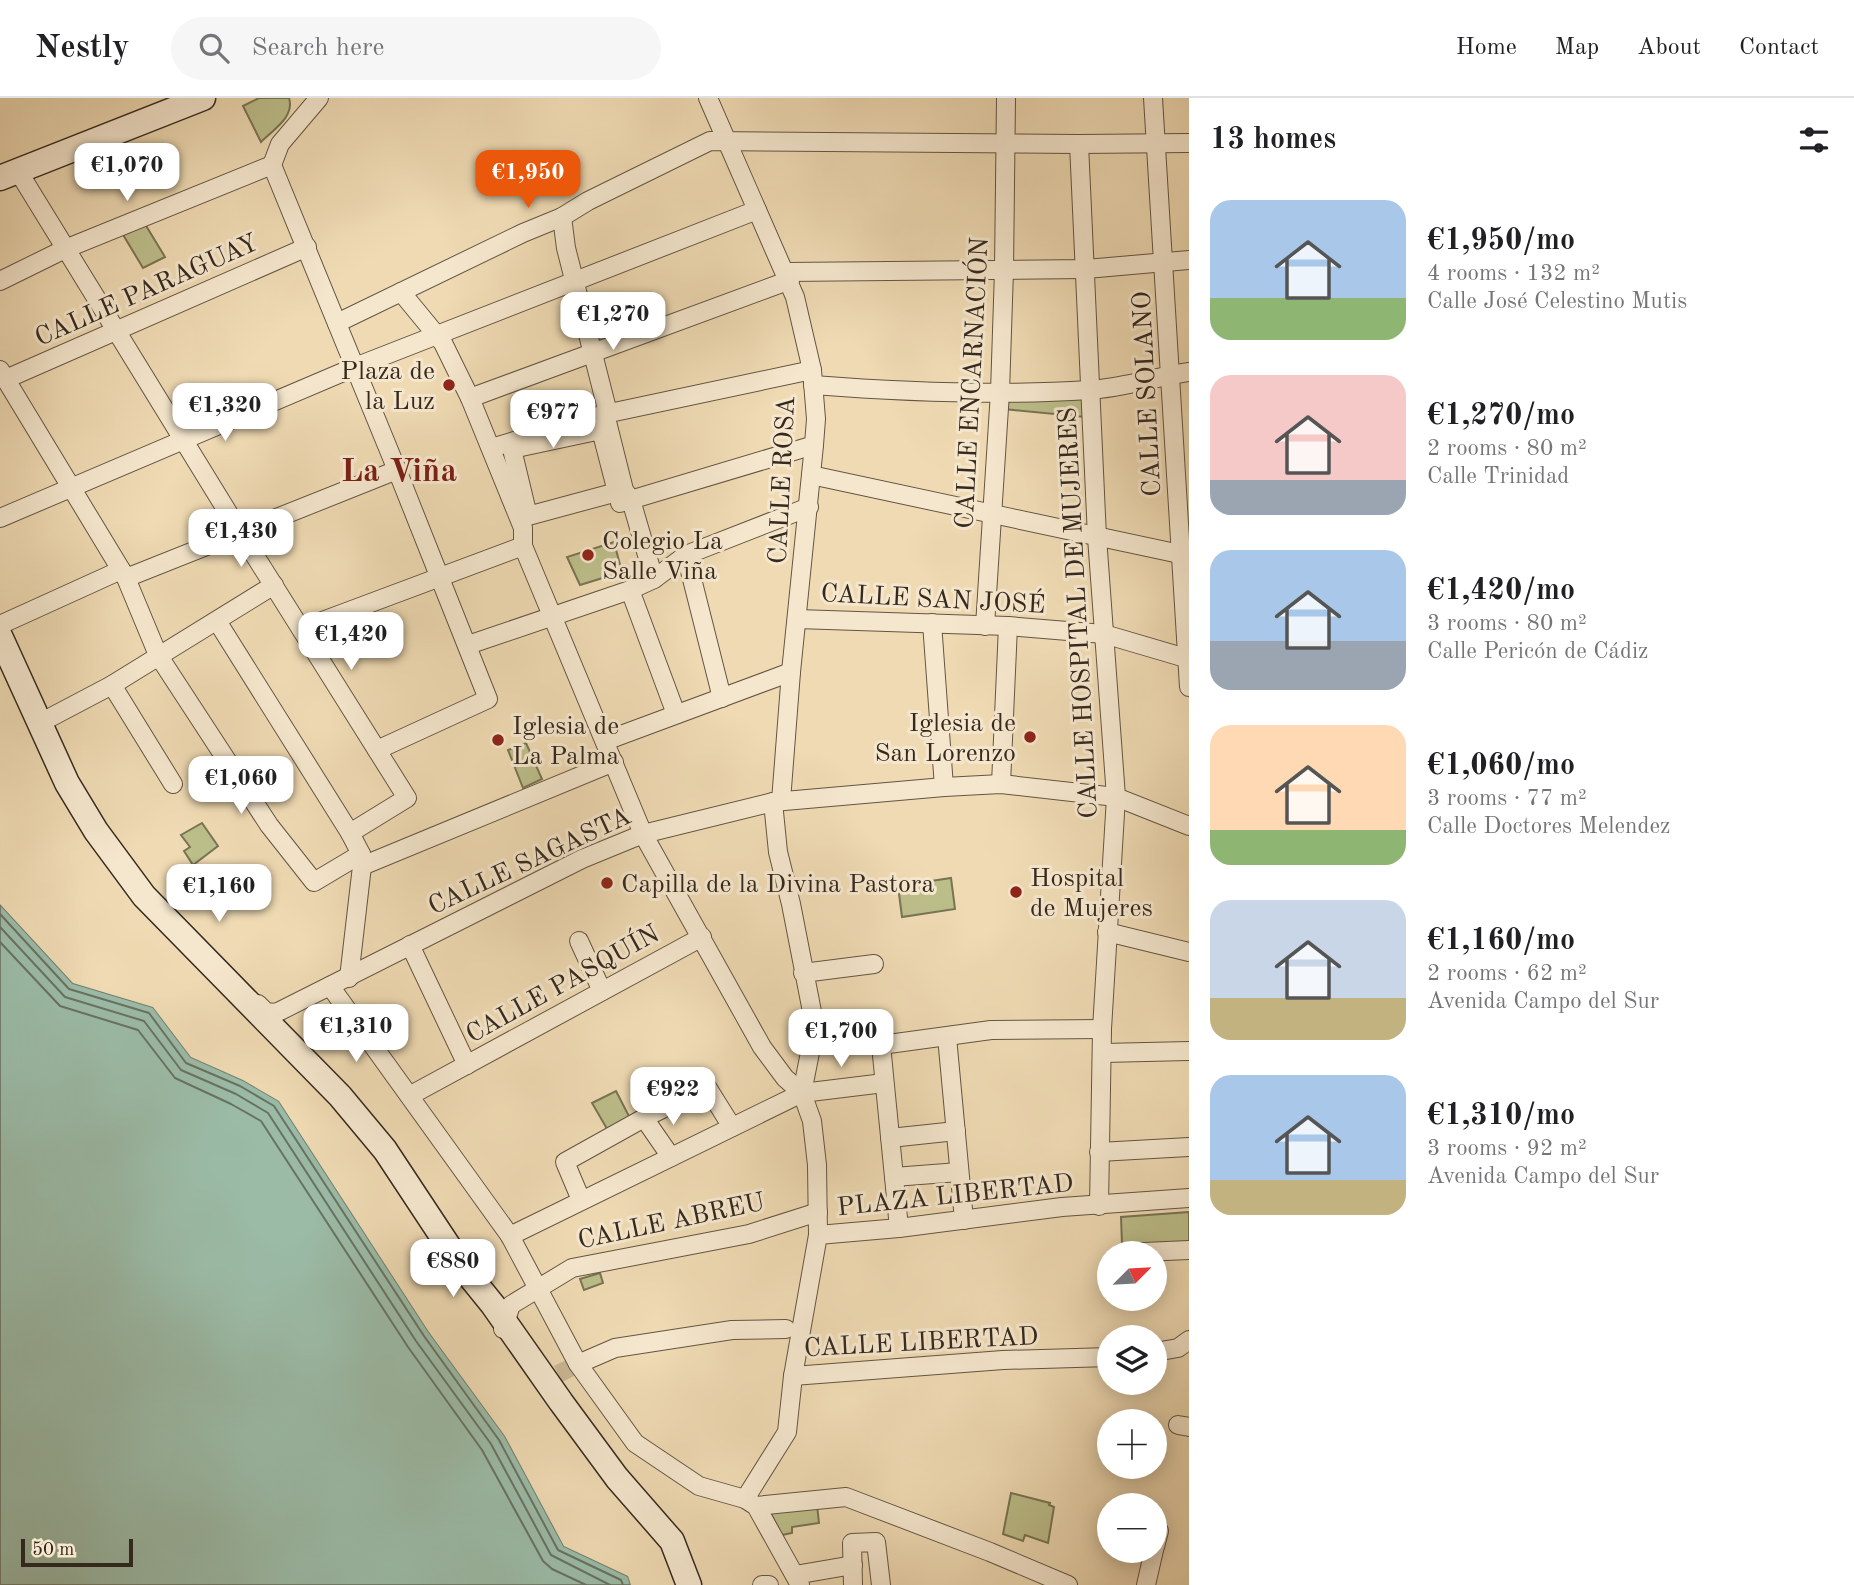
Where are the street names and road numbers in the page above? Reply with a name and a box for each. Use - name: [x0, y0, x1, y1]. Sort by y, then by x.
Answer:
- street label: CALLE PARAGUAY: [31, 230, 262, 352]
- street label: CALLE ENCARNACIÓN: [947, 236, 994, 530]
- street label: CALLE SOLANO: [1130, 290, 1166, 497]
- street label: CALLE ROSA: [766, 395, 800, 565]
- street label: CALLE HOSPITAL DE MUJERES: [1055, 406, 1103, 819]
- street label: CALLE SAN JOSÉ: [820, 577, 1046, 619]
- street label: CALLE SAGASTA: [425, 803, 635, 920]
- street label: CALLE PASQUÍN: [460, 917, 664, 1049]
- street label: PLAZA LIBERTAD: [836, 1171, 1075, 1221]
- street label: CALLE ABREU: [575, 1189, 767, 1254]
- street label: CALLE LIBERTAD: [803, 1324, 1039, 1362]

